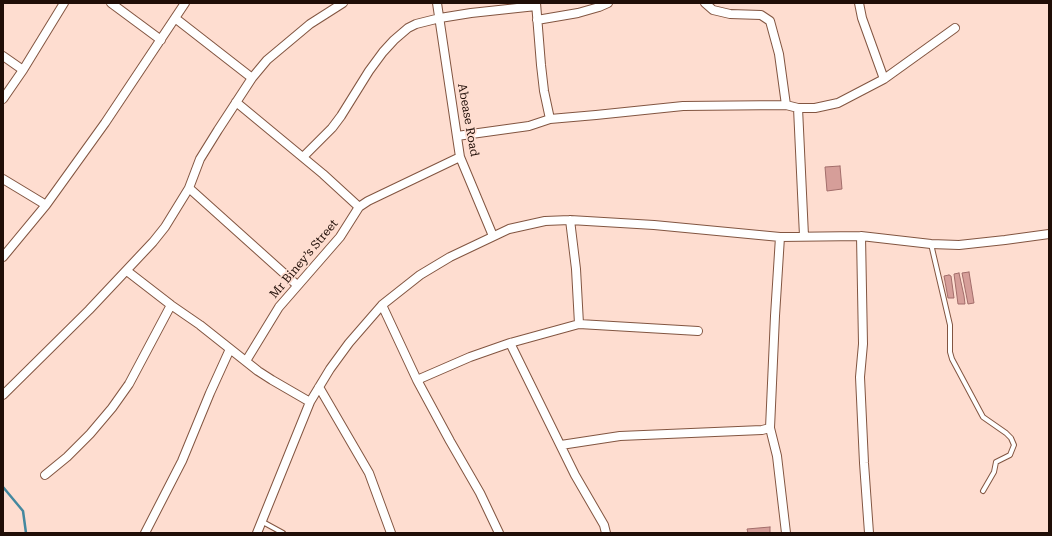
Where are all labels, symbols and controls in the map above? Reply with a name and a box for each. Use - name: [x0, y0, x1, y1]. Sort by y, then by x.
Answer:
- street label: Abease Road: [454, 82, 482, 158]
- street label: Mr Biney’s Street: [267, 217, 341, 301]

